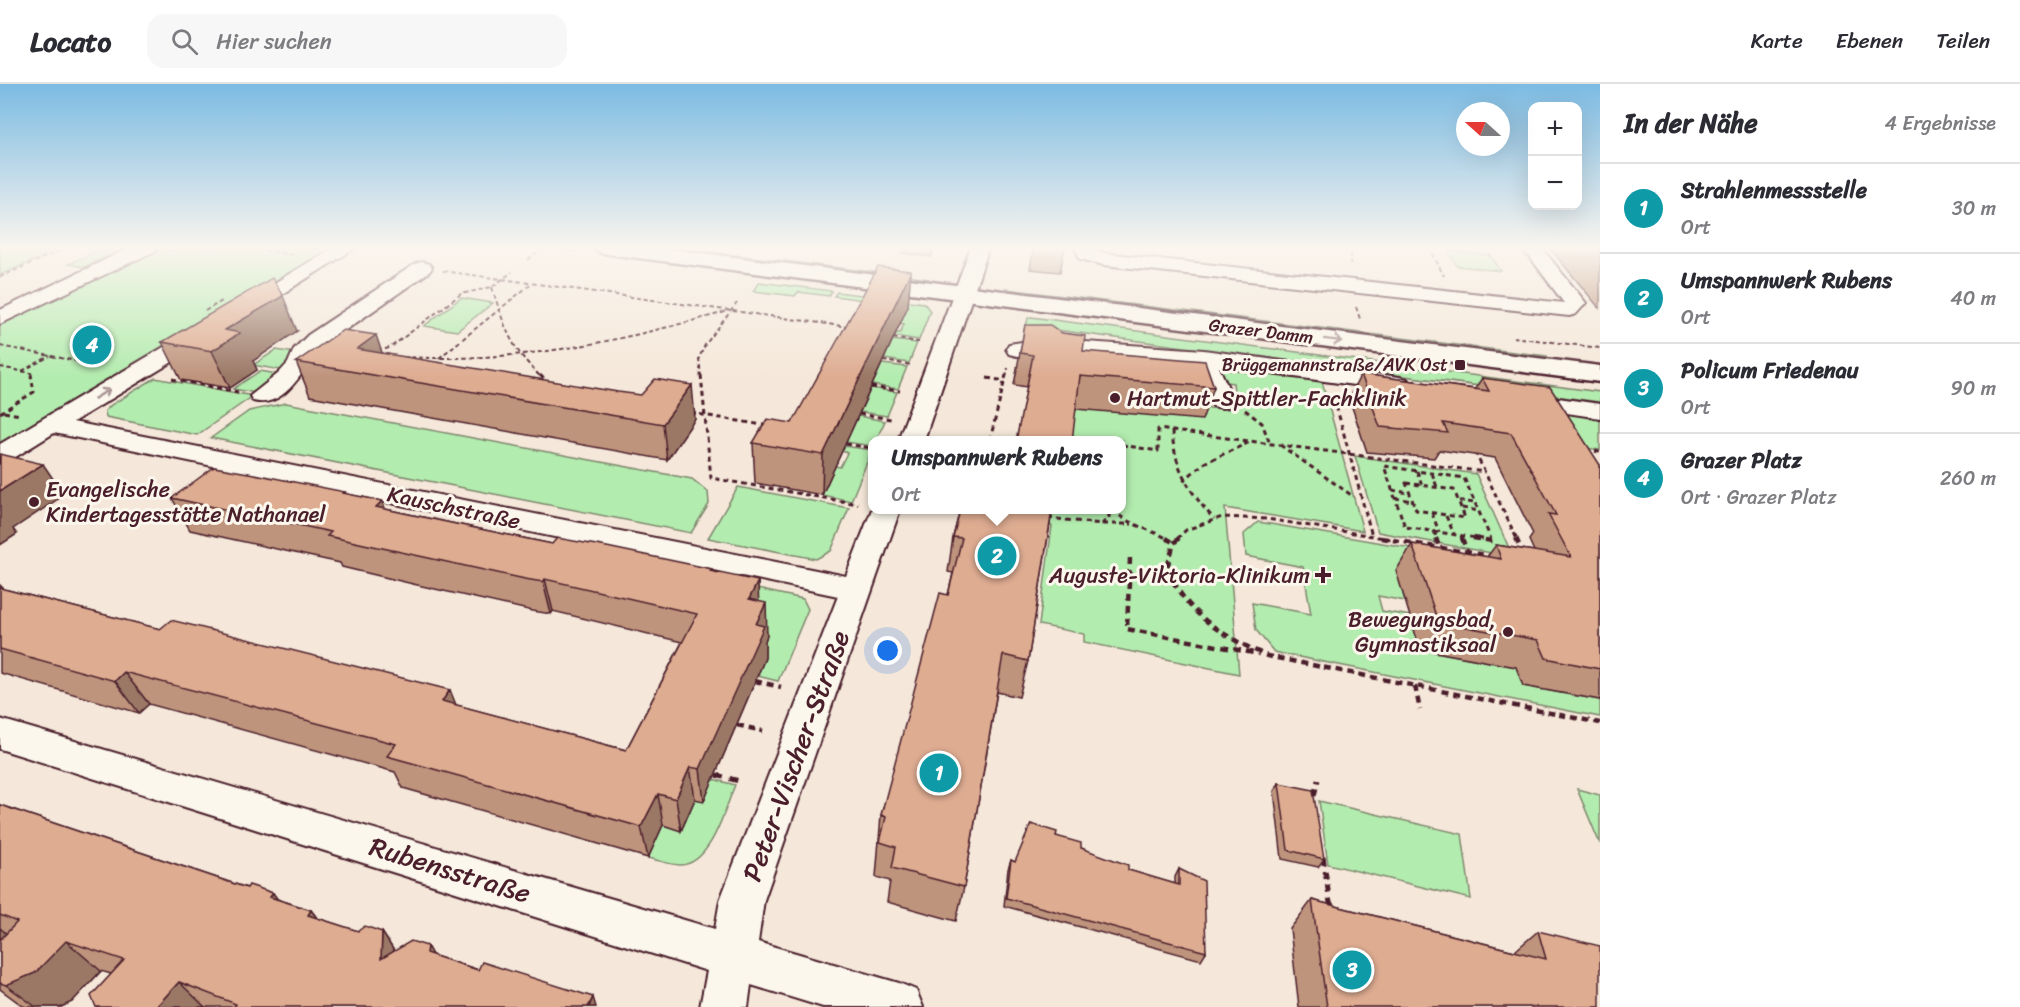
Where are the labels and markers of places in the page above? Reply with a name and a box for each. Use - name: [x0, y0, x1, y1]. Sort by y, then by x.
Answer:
- pin: 4: [72, 322, 112, 368]
- place label: Brüggemannstraße/AVK Ost: [1222, 349, 1448, 381]
- marker: Brüggemannstraße/AVK Ost: [1453, 358, 1467, 372]
- place label: Hartmut-Spittler-Fachklinik: [1127, 379, 1407, 418]
- marker: Hartmut-Spittler-Fachklinik: [1108, 391, 1122, 405]
- place label: Evangelische Kindertagesstätte Nathanael: [46, 470, 326, 534]
- marker: Evangelische Kindertagesstätte Nathanael: [27, 495, 41, 509]
- pin: 2: [978, 534, 1016, 578]
- place label: Auguste-Viktoria-Klinikum: [1048, 556, 1310, 595]
- marker: Auguste-Viktoria-Klinikum: [1314, 566, 1332, 584]
- place label: Bewegungsbad, Gymnastiksaal: [1348, 600, 1497, 664]
- marker: Bewegungsbad, Gymnastiksaal: [1501, 625, 1515, 639]
- pin: 1: [920, 750, 958, 796]
- pin: 3: [1332, 948, 1372, 992]

